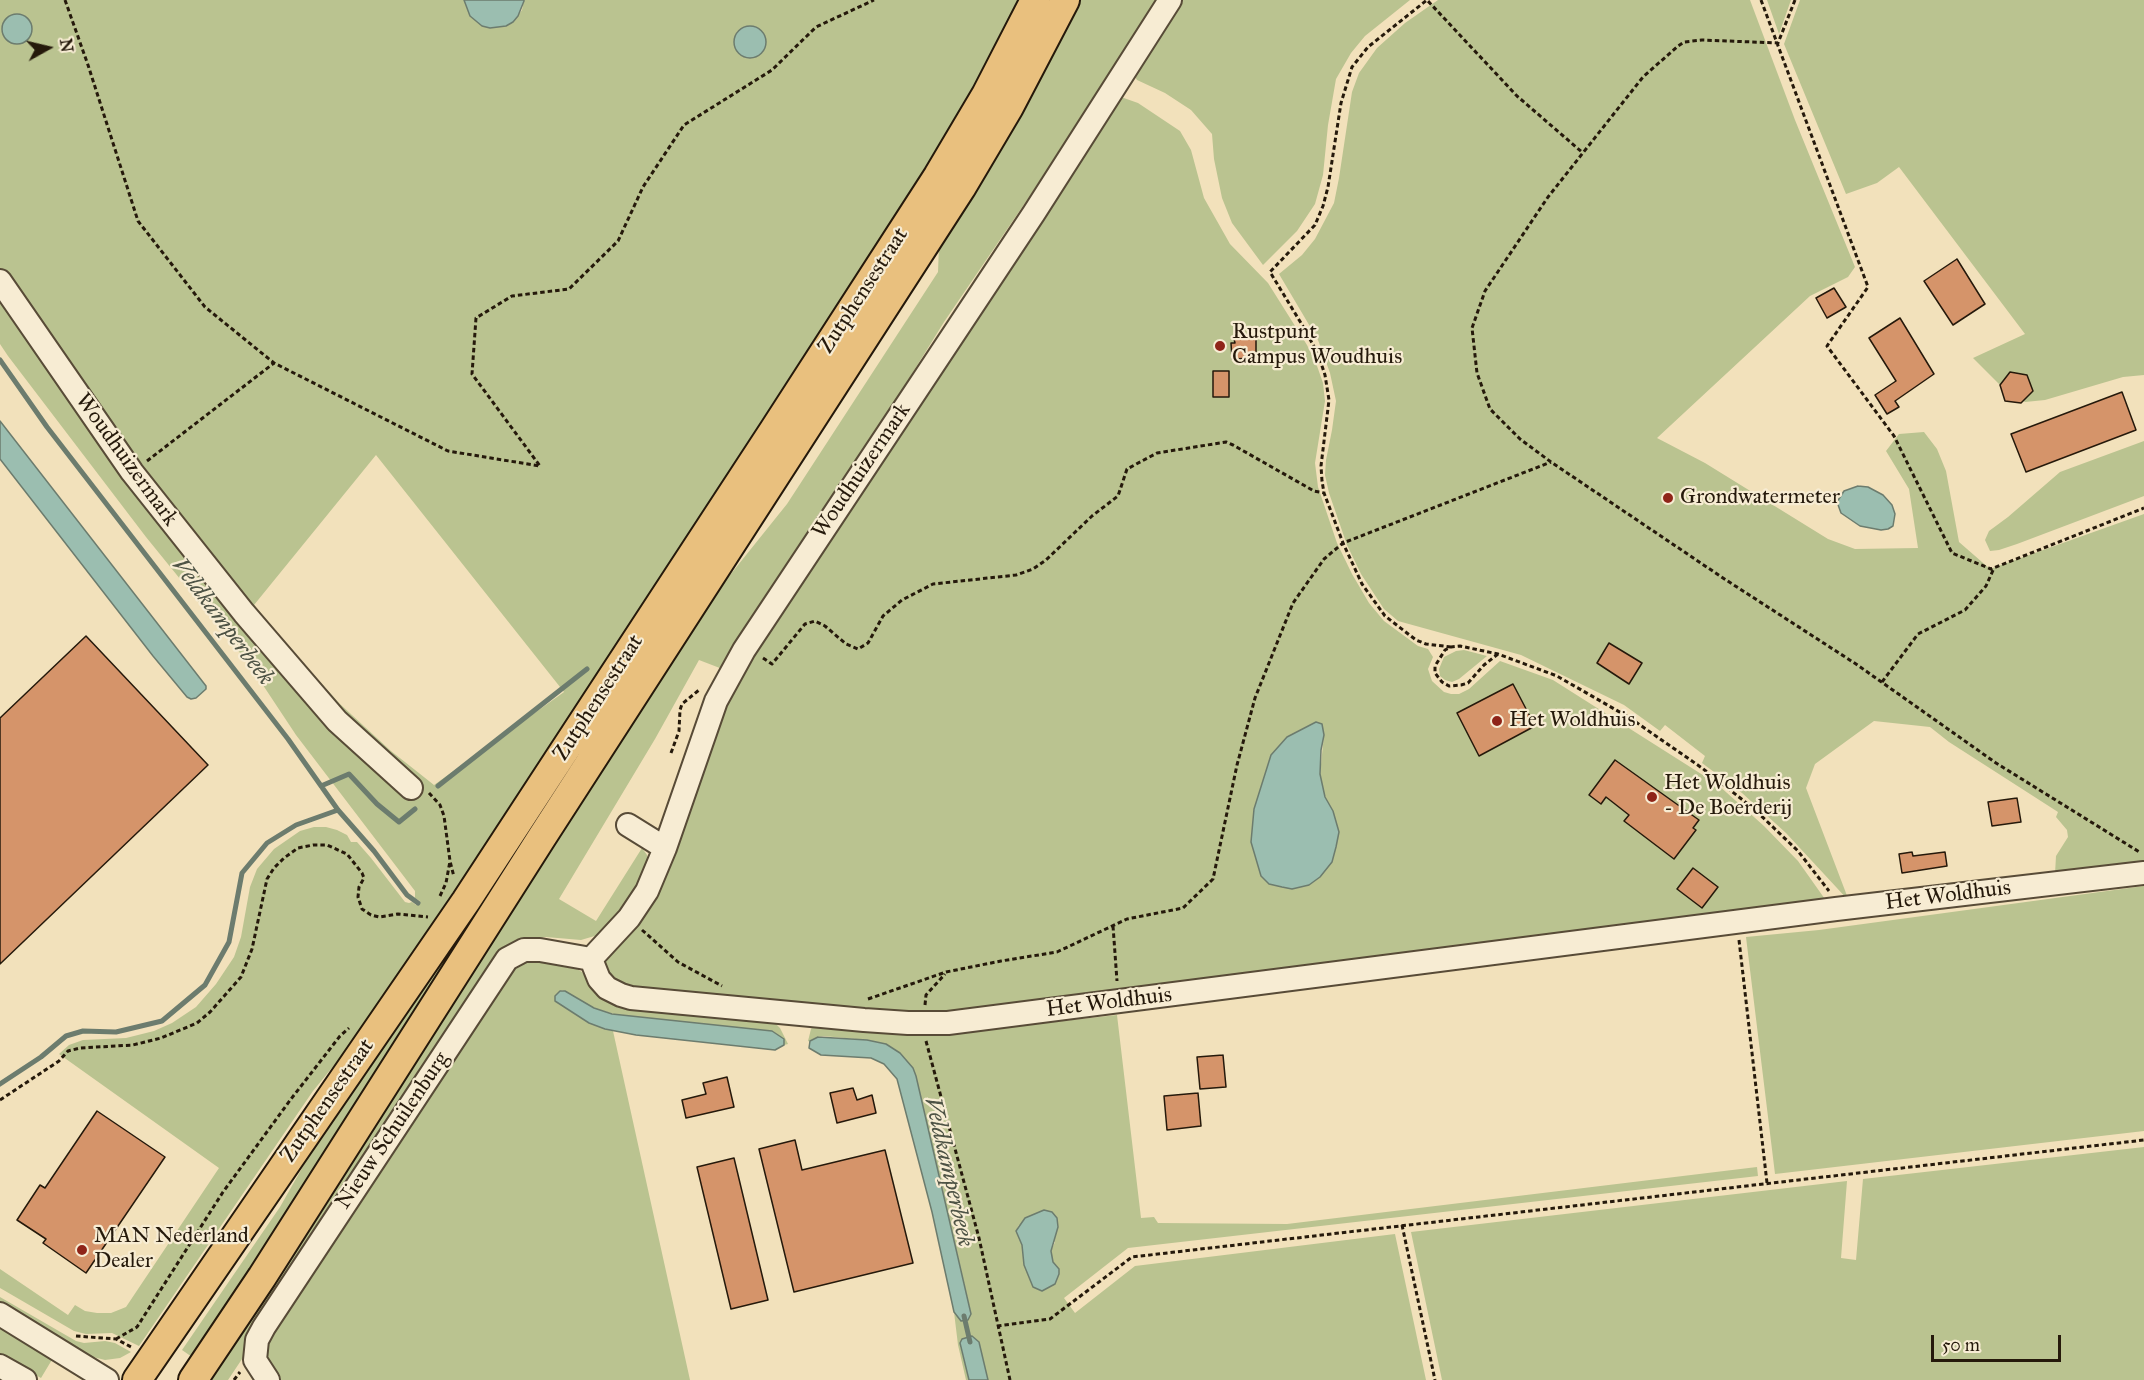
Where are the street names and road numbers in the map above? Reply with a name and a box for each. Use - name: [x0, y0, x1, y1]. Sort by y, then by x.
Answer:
- street label: Zutphensestraat: [813, 223, 915, 359]
- street label: Woudhuizermark: [69, 389, 183, 531]
- street label: Woudhuizermark: [807, 398, 917, 544]
- street label: Zutphensestraat: [548, 630, 650, 766]
- street label: Het Woldhuis: [1884, 875, 2012, 917]
- street label: Het Woldhuis: [1045, 982, 1173, 1024]
- street label: Zutphensestraat: [276, 1034, 380, 1168]
- street label: Nieuw Schuilenburg: [331, 1047, 455, 1215]

